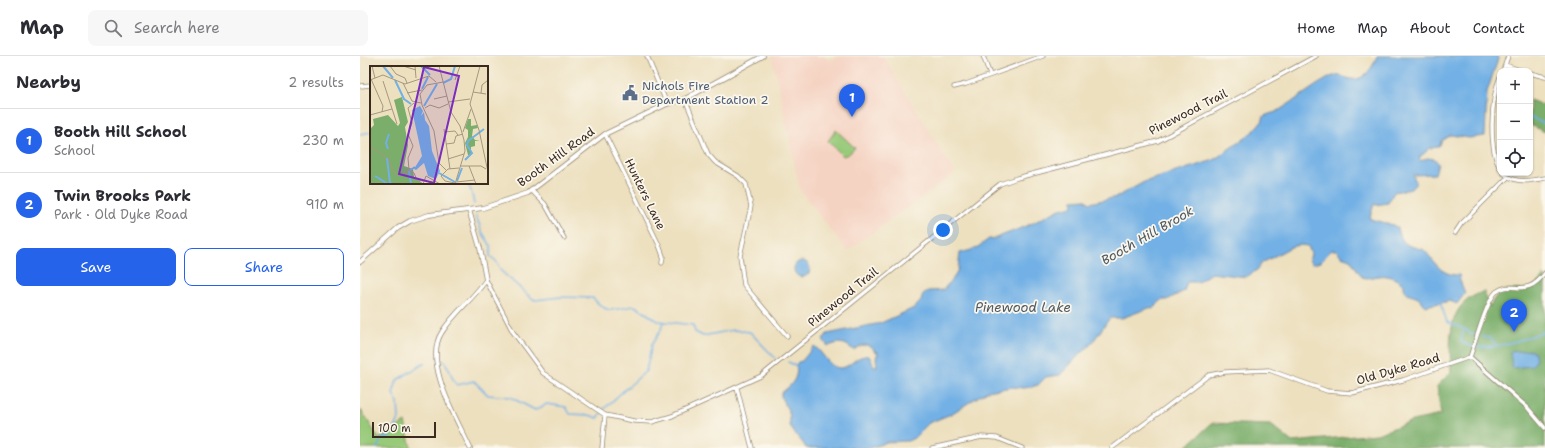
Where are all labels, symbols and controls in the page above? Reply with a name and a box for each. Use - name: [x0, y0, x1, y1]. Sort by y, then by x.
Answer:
- search box: [88, 10, 368, 46]
- text: Map: [20, 15, 64, 40]
- icon: search: [102, 17, 124, 39]
- text: Search here: [134, 18, 220, 38]
- text: Home: [1297, 19, 1336, 37]
- text: Map: [1358, 19, 1388, 37]
- text: About: [1410, 19, 1451, 37]
- text: Contact: [1473, 19, 1525, 37]
- inset map: [370, 66, 488, 184]
- map controls: [1497, 68, 1533, 176]
- button: +: [1497, 68, 1533, 104]
- text: Nearby: [16, 71, 81, 93]
- text: 2 results: [288, 74, 344, 91]
- place label: Nichols Fire Department Station 2: [642, 78, 769, 108]
- public building icon: Nichols Fire Department Station 2: [621, 84, 639, 102]
- pin: 1: [839, 84, 865, 117]
- street label: Pinewood Trail: [1146, 85, 1230, 139]
- button: −: [1497, 104, 1533, 140]
- text: Booth Hill School: [54, 122, 187, 142]
- street label: Booth Hill Road: [514, 123, 598, 190]
- text: 1: [26, 132, 32, 149]
- text: 230 m: [302, 132, 344, 149]
- button: locate: [1497, 140, 1533, 176]
- text: School: [54, 142, 95, 159]
- street label: Hunters Lane: [621, 156, 669, 233]
- text: Twin Brooks Park: [54, 186, 191, 206]
- text: 2: [24, 196, 34, 213]
- text: 910 m: [306, 196, 344, 213]
- water label: Booth Hill Brook: [1098, 202, 1197, 269]
- text: Park · Old Dyke Road: [54, 206, 188, 223]
- your location: [933, 220, 953, 240]
- button: Save: [16, 248, 176, 286]
- button: Share: [184, 248, 344, 286]
- street label: Pinewood Trail: [804, 263, 882, 330]
- water label: Pinewood Lake: [975, 299, 1071, 316]
- pin: 2: [1501, 299, 1527, 332]
- street label: Old Dyke Road: [1354, 349, 1442, 389]
- scale bar: [372, 420, 436, 439]
- text: 100 m: [378, 421, 411, 436]

